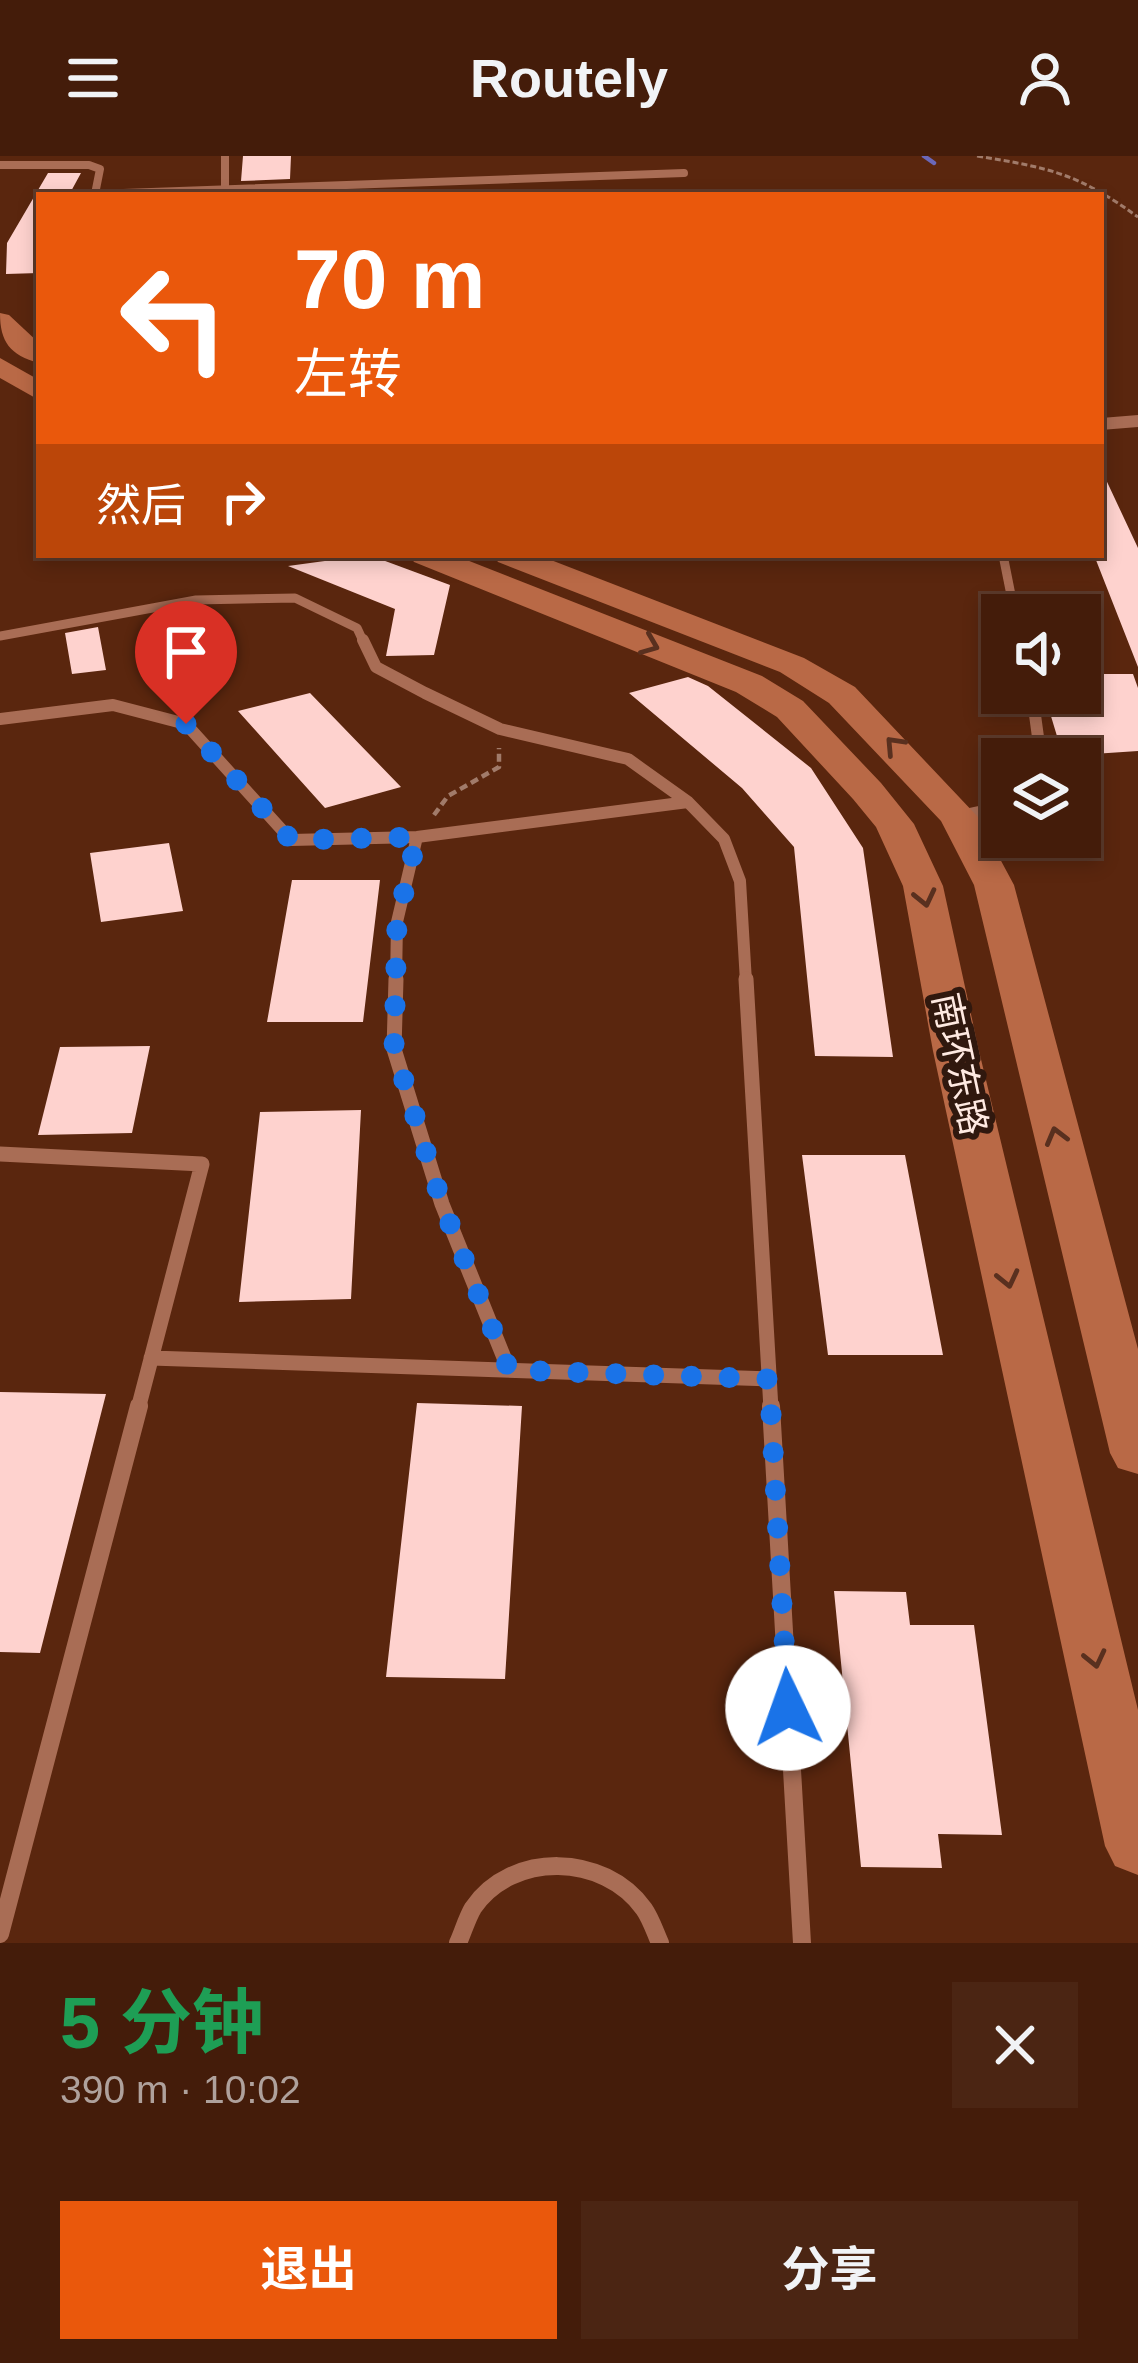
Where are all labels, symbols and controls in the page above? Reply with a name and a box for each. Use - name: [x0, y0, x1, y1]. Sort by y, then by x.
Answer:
- icon: menu: [60, 45, 126, 111]
- icon: person: [1012, 45, 1078, 111]
- text: Routely: [470, 48, 668, 108]
- text: 70 m: [294, 232, 485, 326]
- icon: left: [96, 240, 252, 396]
- text: 左转: [294, 344, 402, 404]
- icon: right: [210, 468, 276, 534]
- text: 然后: [96, 480, 186, 531]
- map controls: [981, 594, 1101, 858]
- button: sound: [981, 594, 1101, 714]
- pin: [135, 601, 237, 724]
- icon: arrive: [153, 619, 219, 685]
- one-way arrow: [639, 631, 660, 655]
- one-way arrow: [887, 737, 909, 759]
- button: layers: [981, 738, 1101, 858]
- one-way arrow: [911, 887, 936, 908]
- street label: 南环东路: [925, 989, 995, 1139]
- one-way arrow: [1045, 1127, 1070, 1147]
- one-way arrow: [994, 1268, 1019, 1289]
- position arrow: [725, 1645, 851, 1771]
- one-way arrow: [1081, 1649, 1106, 1669]
- button: close: [952, 1982, 1078, 2108]
- text: 5 分钟: [60, 1983, 264, 2063]
- text: 390 m · 10:02: [60, 2068, 301, 2111]
- button: 退出: [60, 2201, 557, 2339]
- button: 分享: [581, 2201, 1078, 2339]

